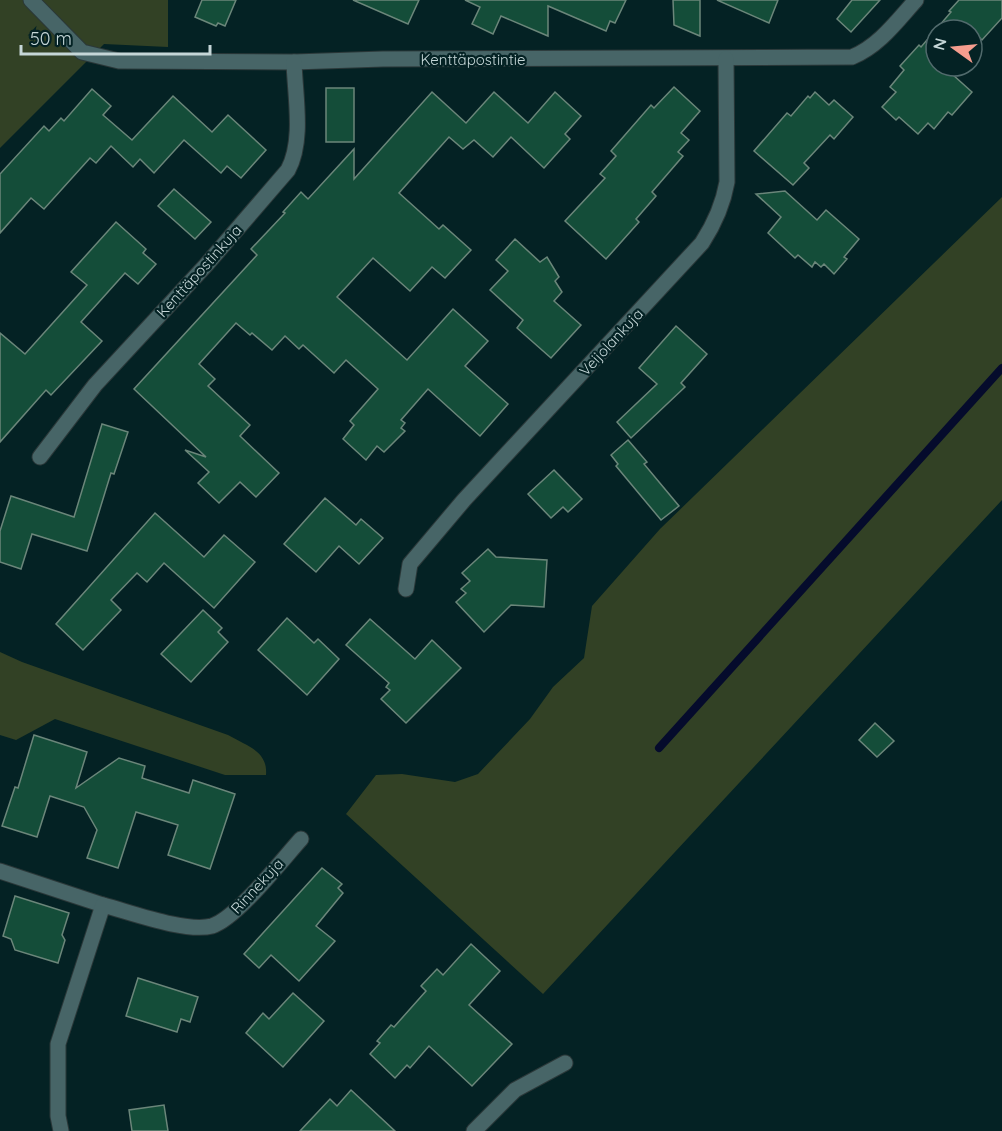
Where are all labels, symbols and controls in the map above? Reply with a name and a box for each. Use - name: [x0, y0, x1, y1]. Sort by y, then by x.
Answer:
- scale bar: [21, 18, 210, 56]
- north arrow: [924, 18, 984, 78]
- text: 50 m: [30, 27, 72, 50]
- text: N: [928, 36, 951, 52]
- street label: Kenttäpostintie: [420, 50, 526, 69]
- street label: Kenttäpostinkuja: [152, 221, 246, 321]
- street label: Veijolankuja: [575, 304, 647, 380]
- street label: Rinnekuja: [227, 854, 287, 918]

